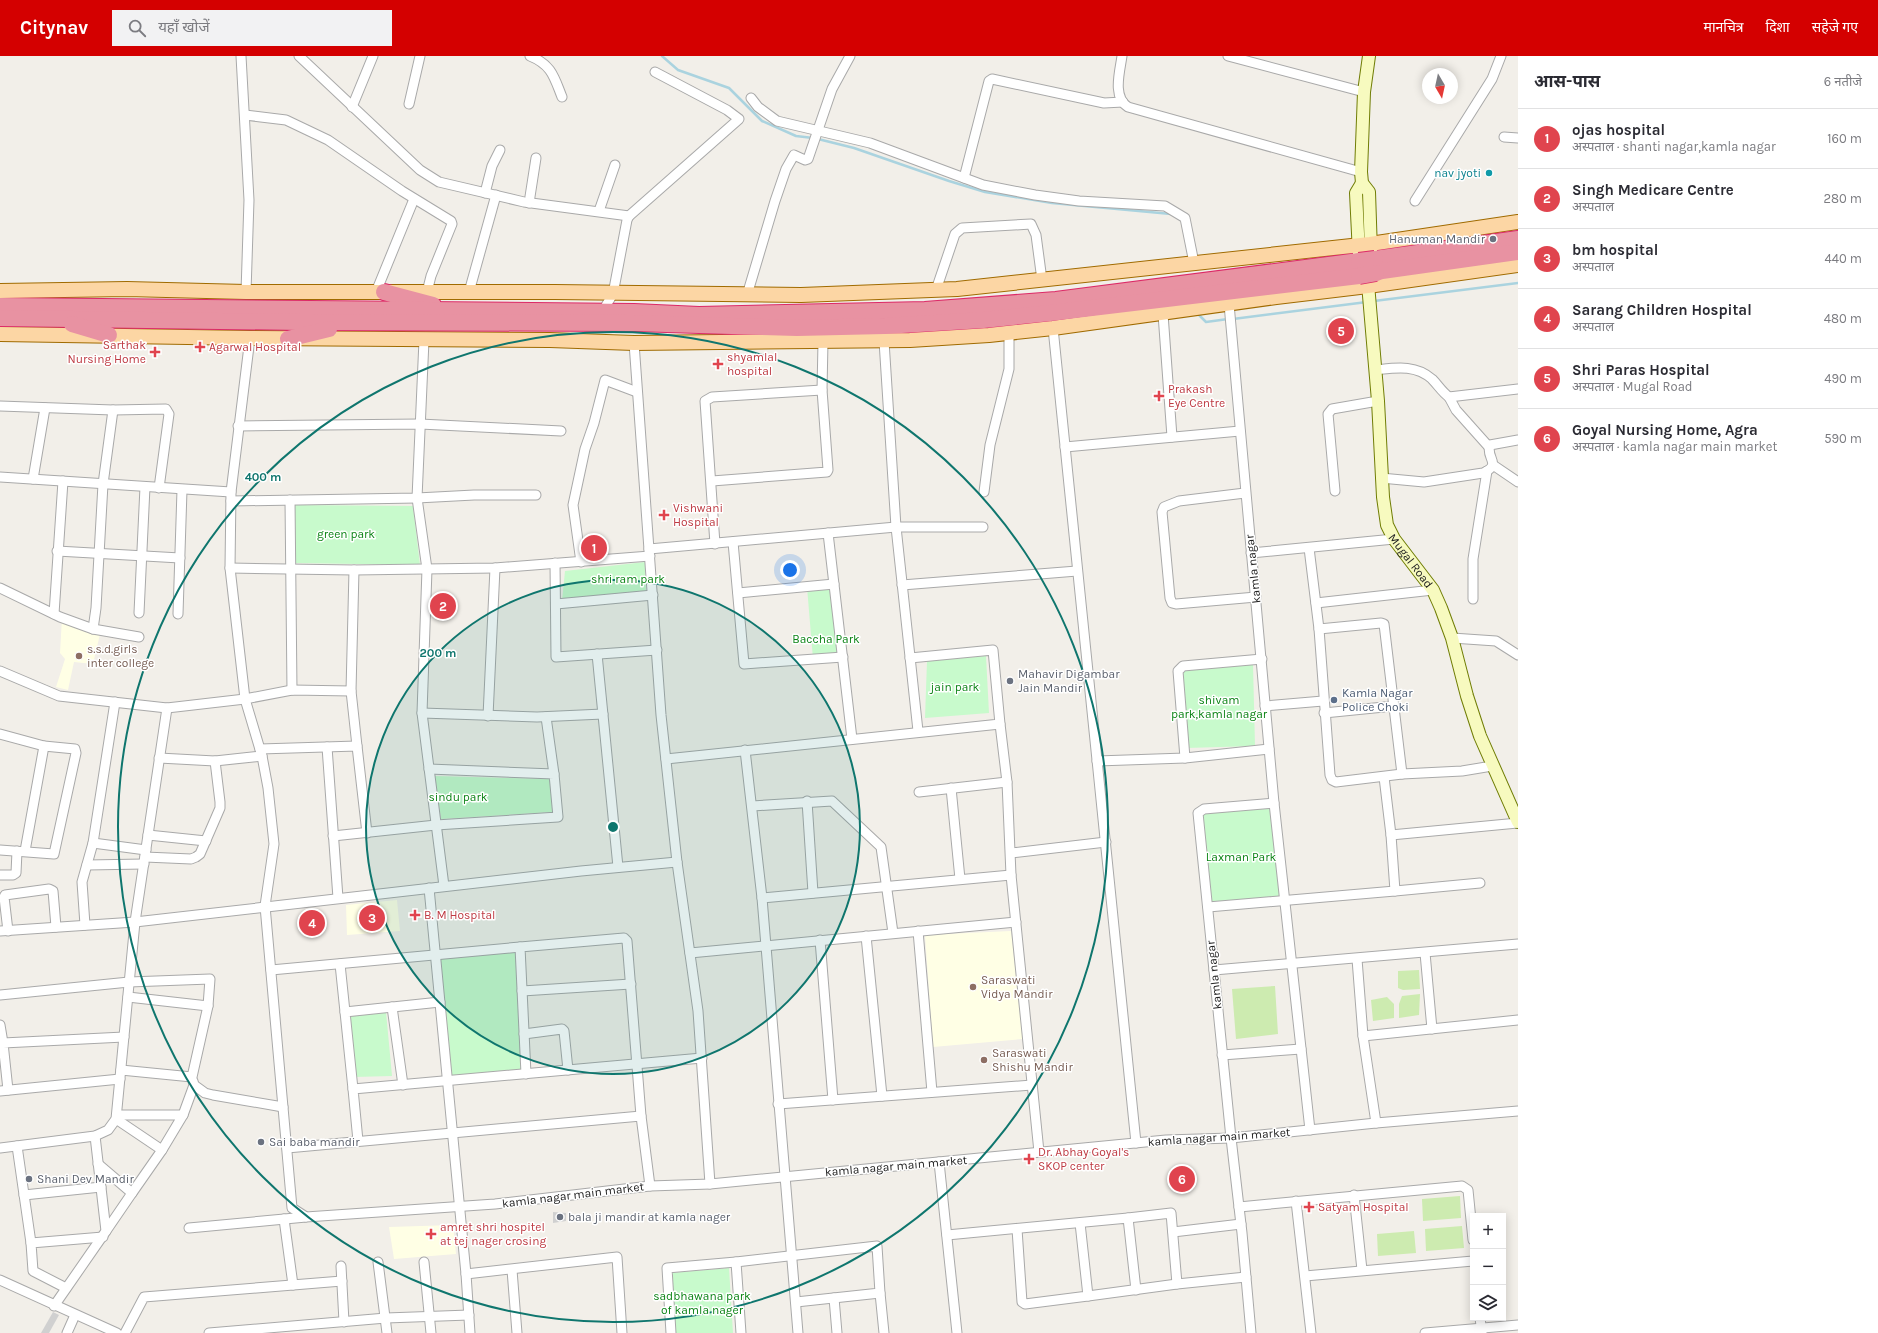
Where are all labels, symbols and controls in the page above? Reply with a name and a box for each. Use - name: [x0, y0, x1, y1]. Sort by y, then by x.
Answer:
- search box: [112, 10, 392, 46]
- text: Citynav: [20, 17, 88, 39]
- icon: search: [126, 17, 148, 39]
- text: यहाँ खोजें: [158, 18, 210, 36]
- text: मानचित्र: [1704, 19, 1744, 36]
- text: दिशा: [1766, 19, 1790, 36]
- text: सहेजे गए: [1812, 19, 1858, 36]
- north arrow: [1422, 68, 1458, 104]
- text: आस-पास: [1534, 71, 1600, 91]
- text: 6 नतीजे: [1824, 74, 1862, 89]
- text: ojas hospital: [1572, 121, 1665, 139]
- text: 1: [1545, 131, 1549, 146]
- text: 160 m: [1827, 131, 1862, 146]
- text: अस्पताल · shanti nagar,kamla nagar: [1572, 139, 1776, 154]
- place label: nav jyoti: [1434, 166, 1481, 180]
- marker: nav jyoti: [1484, 168, 1494, 178]
- text: Singh Medicare Centre: [1572, 181, 1734, 199]
- text: 2: [1543, 191, 1551, 206]
- text: 280 m: [1824, 191, 1862, 206]
- text: अस्पताल: [1572, 199, 1614, 214]
- place label: Hanuman Mandir: [1389, 232, 1486, 246]
- marker: Hanuman Mandir: [1488, 234, 1498, 244]
- text: bm hospital: [1572, 241, 1658, 259]
- text: 3: [1543, 251, 1551, 266]
- text: 440 m: [1825, 251, 1862, 266]
- text: अस्पताल: [1572, 259, 1614, 274]
- text: Sarang Children Hospital: [1572, 301, 1752, 319]
- text: 4: [1543, 311, 1551, 326]
- text: 480 m: [1824, 311, 1862, 326]
- pin: 5: [1328, 316, 1354, 346]
- text: अस्पताल: [1572, 319, 1614, 334]
- place label: Sarthak Nursing Home: [67, 338, 146, 366]
- place label: Agarwal Hospital: [209, 340, 301, 354]
- marker: Agarwal Hospital: [194, 341, 206, 353]
- marker: Sarthak Nursing Home: [149, 346, 161, 358]
- place label: shyamlal hospital: [727, 350, 777, 378]
- marker: shyamlal hospital: [712, 358, 724, 370]
- text: Shri Paras Hospital: [1572, 361, 1710, 379]
- text: 5: [1543, 371, 1551, 386]
- text: 490 m: [1824, 371, 1862, 386]
- text: अस्पताल · Mugal Road: [1572, 379, 1693, 394]
- place label: Prakash Eye Centre: [1168, 382, 1225, 410]
- marker: Prakash Eye Centre: [1153, 390, 1165, 402]
- text: Goyal Nursing Home, Agra: [1572, 421, 1758, 439]
- text: 6: [1543, 431, 1551, 446]
- text: 590 m: [1824, 431, 1862, 446]
- text: अस्पताल · kamla nagar main market: [1572, 439, 1777, 454]
- text: 400 m: [245, 470, 281, 484]
- place label: Vishwani Hospital: [673, 501, 723, 529]
- marker: Vishwani Hospital: [658, 509, 670, 521]
- park label: green park: [317, 527, 375, 541]
- street label: Mugal Road: [1385, 531, 1436, 591]
- pin: 1: [581, 533, 607, 563]
- street label: kamla nagar: [1242, 533, 1264, 604]
- your location: [780, 560, 800, 580]
- park label: shri ram park: [591, 572, 665, 586]
- pin: 2: [430, 591, 456, 621]
- park label: Baccha Park: [792, 632, 860, 646]
- place label: s.s.d.girls inter college: [87, 642, 154, 670]
- text: 200 m: [420, 646, 456, 660]
- marker: s.s.d.girls inter college: [74, 651, 84, 661]
- place label: Mahavir Digambar Jain Mandir: [1018, 667, 1120, 695]
- marker: Mahavir Digambar Jain Mandir: [1005, 676, 1015, 686]
- park label: jain park: [929, 680, 980, 694]
- place label: Kamla Nagar Police Choki: [1342, 686, 1413, 714]
- park label: shivam park,kamla nagar: [1171, 693, 1268, 721]
- marker: Kamla Nagar Police Choki: [1329, 695, 1339, 705]
- park label: sindu park: [428, 790, 488, 804]
- centre of rings: [606, 820, 620, 834]
- park label: Laxman Park: [1206, 850, 1277, 864]
- pin: 3: [359, 903, 385, 933]
- pin: 4: [299, 908, 325, 938]
- place label: B. M Hospital: [424, 908, 495, 922]
- marker: B. M Hospital: [409, 909, 421, 921]
- street label: kamla nagar: [1203, 939, 1225, 1010]
- place label: Saraswati Vidya Mandir: [981, 973, 1053, 1001]
- marker: Saraswati Vidya Mandir: [968, 982, 978, 992]
- place label: Saraswati Shishu Mandir: [992, 1046, 1073, 1074]
- marker: Saraswati Shishu Mandir: [979, 1055, 989, 1065]
- street label: kamla nagar main market: [1147, 1125, 1291, 1149]
- place label: Sai baba mandir: [269, 1135, 360, 1149]
- marker: Sai baba mandir: [256, 1137, 266, 1147]
- place label: Dr. Abhay Goyal's SKOP center: [1038, 1145, 1129, 1173]
- street label: kamla nagar main market: [824, 1153, 968, 1179]
- marker: Dr. Abhay Goyal's SKOP center: [1023, 1153, 1035, 1165]
- pin: 6: [1169, 1164, 1195, 1194]
- place label: Shani Dev Mandir: [37, 1172, 134, 1186]
- marker: Shani Dev Mandir: [24, 1174, 34, 1184]
- street label: kamla nagar main market: [501, 1179, 645, 1211]
- place label: Satyam Hospital: [1318, 1200, 1409, 1214]
- marker: Satyam Hospital: [1303, 1201, 1315, 1213]
- place label: bala ji mandir at kamla nager: [568, 1210, 731, 1224]
- marker: bala ji mandir at kamla nager: [555, 1212, 565, 1222]
- map controls: [1470, 1213, 1506, 1321]
- button: +: [1470, 1213, 1506, 1249]
- place label: amret shri hospitel at tej nager crosing: [440, 1220, 546, 1248]
- marker: amret shri hospitel at tej nager crosing: [425, 1228, 437, 1240]
- button: −: [1470, 1249, 1506, 1285]
- button: layers: [1470, 1285, 1506, 1321]
- park label: sadbhawana park of kamla nager: [653, 1289, 751, 1317]

